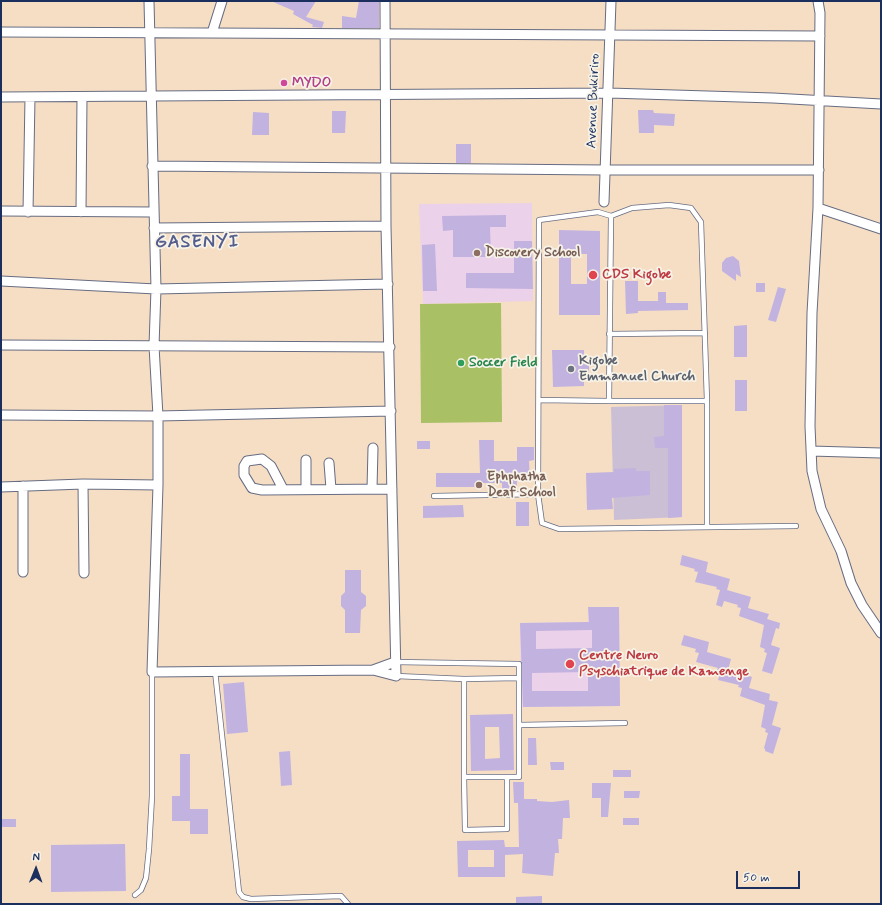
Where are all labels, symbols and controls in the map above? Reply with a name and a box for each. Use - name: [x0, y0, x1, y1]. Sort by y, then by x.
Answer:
- street label: Avenue Bukiriro: [584, 53, 604, 149]
- place label: MYDO: [292, 75, 331, 91]
- marker: MYDO: [279, 78, 289, 88]
- district label: GASENYI: [156, 232, 238, 254]
- place label: Discovery School: [485, 245, 580, 261]
- marker: Discovery School: [472, 248, 482, 258]
- place label: CDS Kigobe: [602, 267, 671, 283]
- marker: CDS Kigobe: [587, 269, 599, 281]
- place label: Kigobe Emmanuel Church: [579, 353, 695, 386]
- place label: Soccer Field: [469, 355, 538, 371]
- marker: Soccer Field: [456, 358, 466, 368]
- marker: Kigobe Emmanuel Church: [566, 364, 576, 374]
- place label: Ephphatha Deaf School: [487, 469, 556, 502]
- marker: Ephphatha Deaf School: [474, 480, 484, 490]
- place label: Centre Neuro Psyschiatrique de Kamenge: [579, 648, 749, 680]
- marker: Centre Neuro Psyschiatrique de Kamenge: [564, 658, 576, 670]
- north arrow: [16, 849, 56, 889]
- text: N: [32, 850, 40, 864]
- scale bar: [738, 863, 802, 889]
- text: 50 m: [743, 870, 770, 886]

